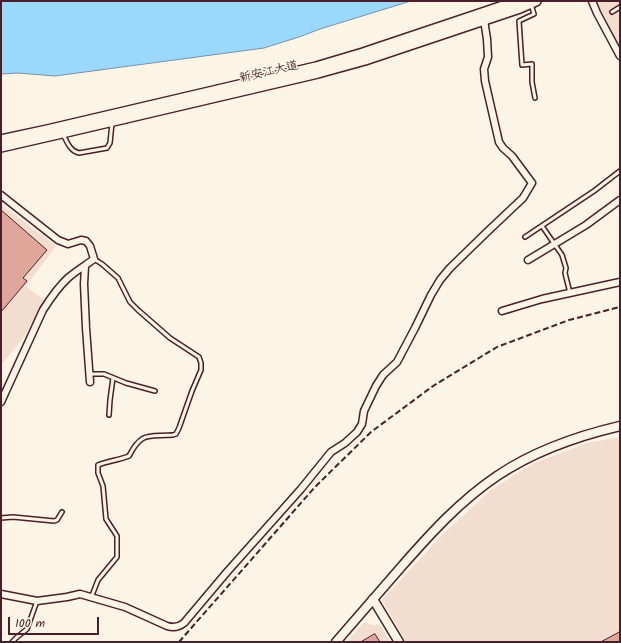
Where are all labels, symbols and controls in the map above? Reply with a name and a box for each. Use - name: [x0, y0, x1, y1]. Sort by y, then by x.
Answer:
- street label: 新安江大道: [238, 59, 300, 87]
- scale bar: [10, 609, 101, 635]
- text: 100 m: [15, 614, 45, 633]

